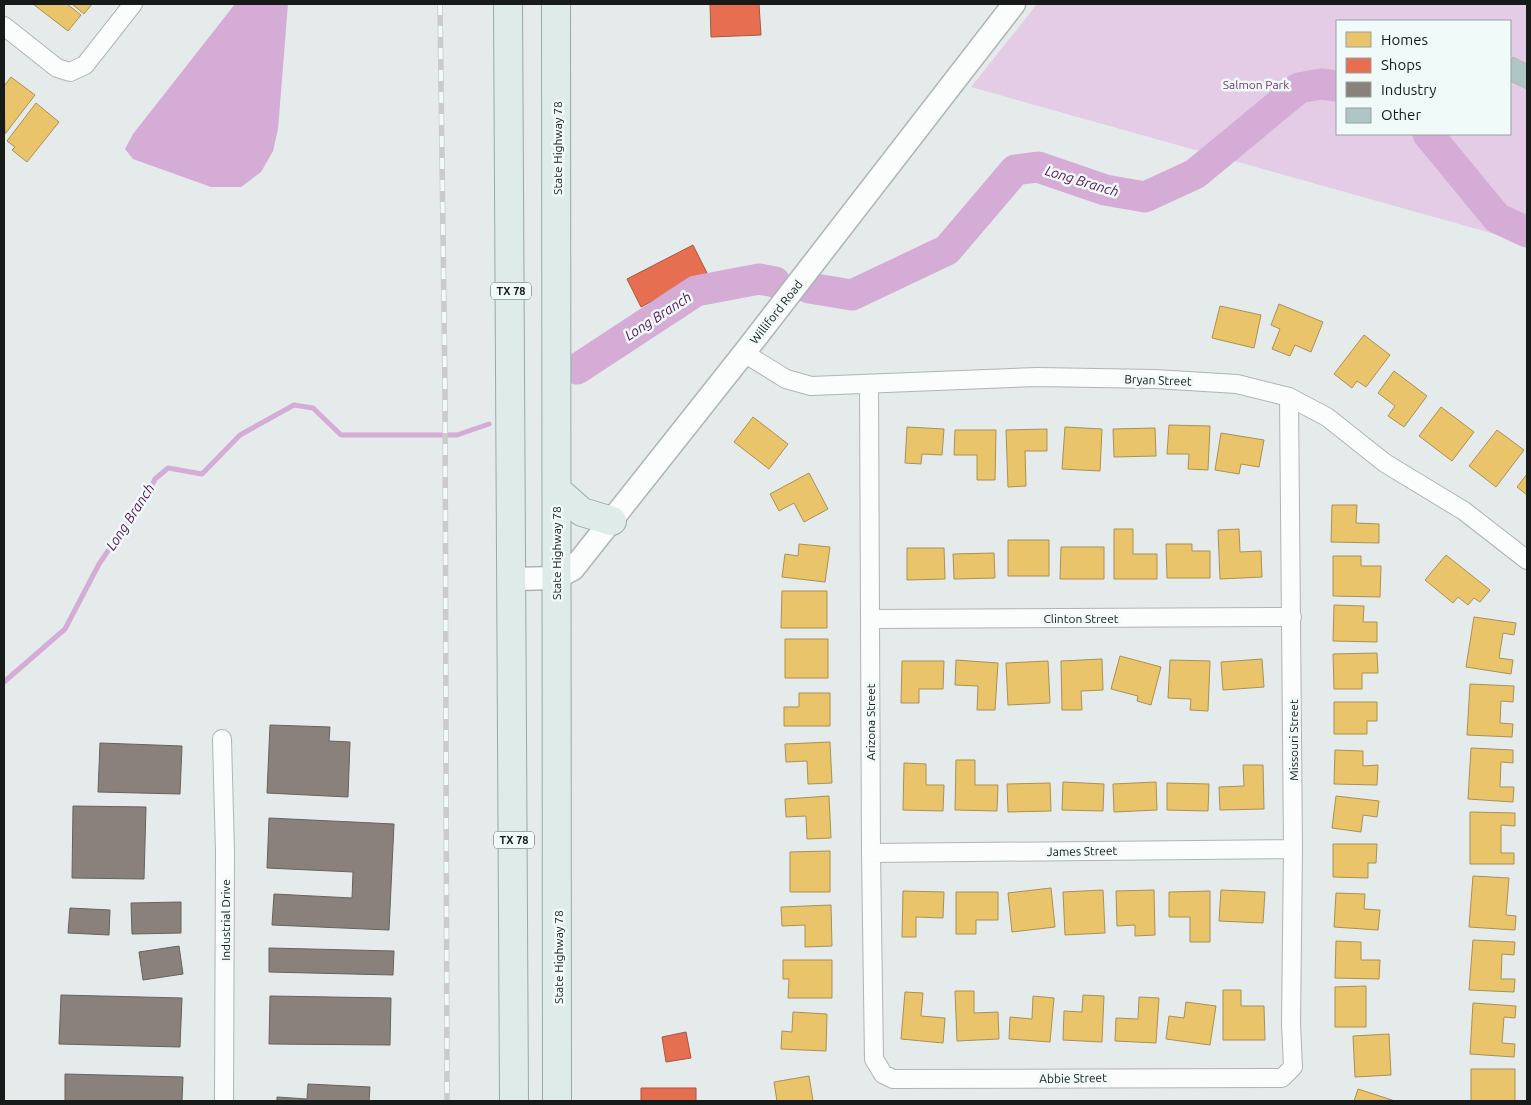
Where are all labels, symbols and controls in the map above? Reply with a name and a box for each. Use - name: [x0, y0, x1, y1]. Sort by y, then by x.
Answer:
- legend: [1336, 20, 1511, 135]
- text: Homes: [1381, 31, 1428, 48]
- text: Shops: [1381, 56, 1422, 73]
- park label: Salmon Park: [1223, 78, 1289, 91]
- text: Industry: [1381, 81, 1436, 98]
- street label: State Highway 78: [551, 101, 564, 195]
- text: Other: [1381, 106, 1421, 123]
- water label: Long Branch: [1043, 162, 1121, 200]
- street label: Williford Road: [747, 278, 805, 346]
- road number: TX 78: [491, 282, 531, 300]
- water label: Long Branch: [622, 289, 694, 343]
- street label: Bryan Street: [1124, 372, 1192, 388]
- water label: Long Branch: [103, 481, 157, 553]
- street label: State Highway 78: [550, 506, 563, 600]
- street label: Clinton Street: [1043, 612, 1119, 625]
- street label: Arizona Street: [864, 683, 877, 760]
- street label: Missouri Street: [1287, 699, 1300, 781]
- road number: TX 78: [494, 832, 534, 848]
- street label: James Street: [1047, 844, 1118, 858]
- street label: Industrial Drive: [219, 879, 232, 961]
- street label: State Highway 78: [552, 910, 565, 1004]
- street label: Abbie Street: [1039, 1071, 1107, 1085]

